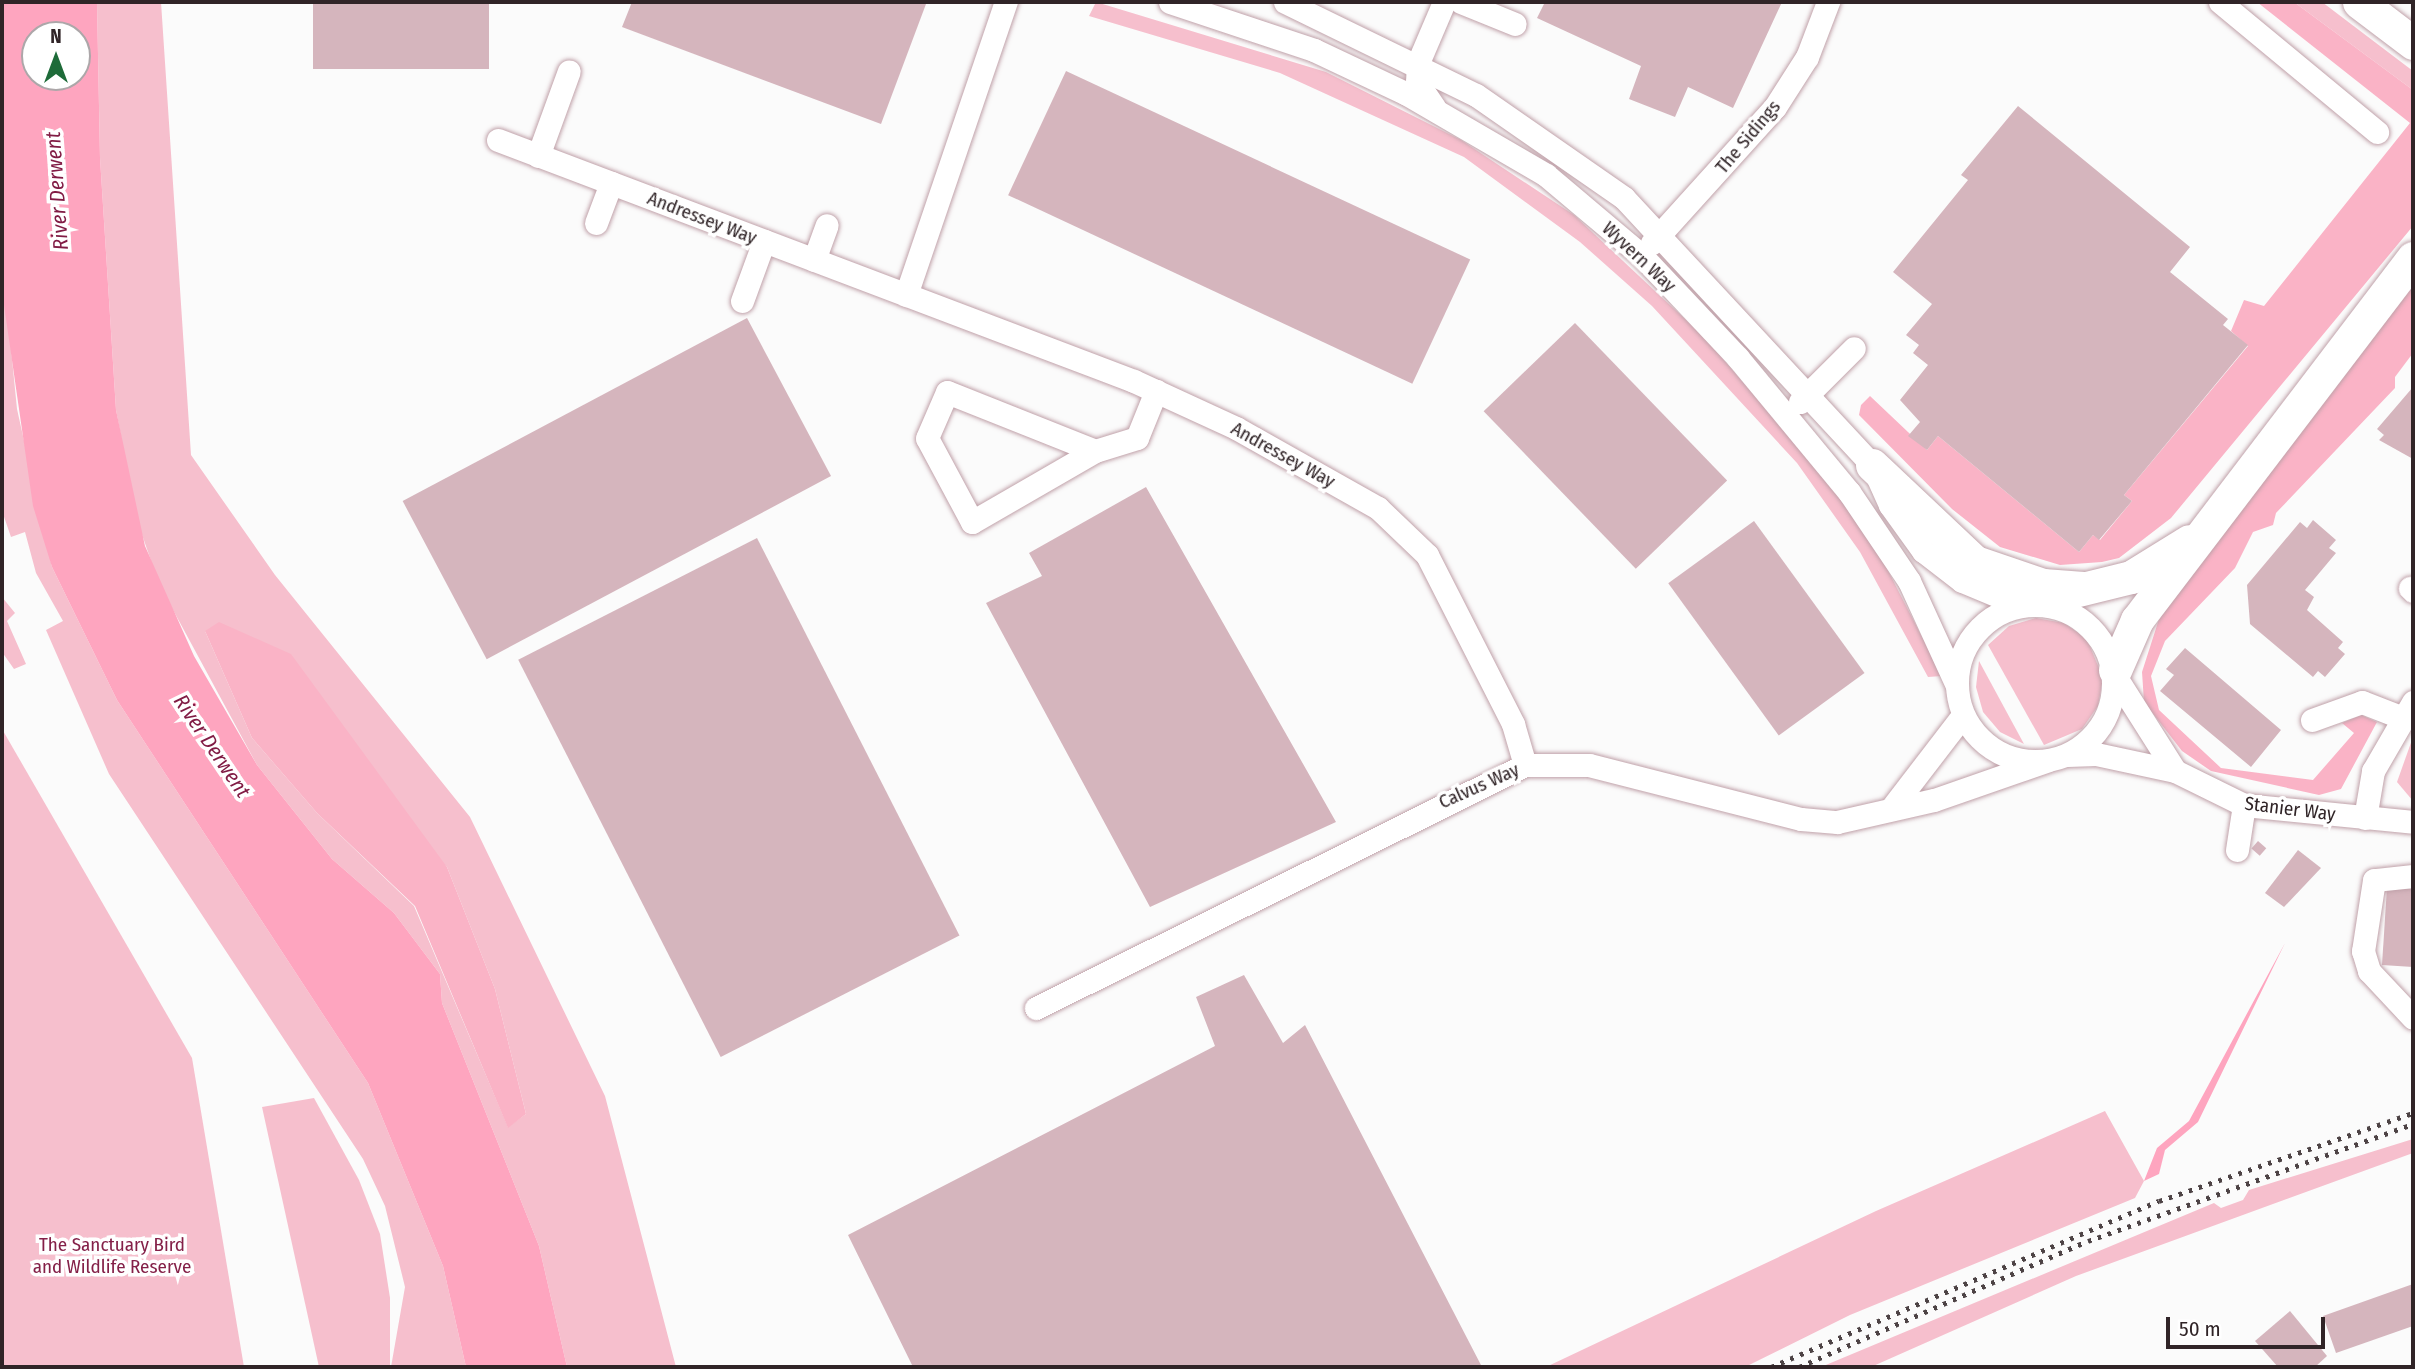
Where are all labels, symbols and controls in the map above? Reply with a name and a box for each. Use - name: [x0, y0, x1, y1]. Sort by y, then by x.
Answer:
- north arrow: [21, 21, 91, 91]
- text: N: [50, 25, 62, 48]
- street label: The Sidings: [1711, 96, 1785, 178]
- water label: River Derwent: [40, 131, 74, 251]
- street label: Andressey Way: [644, 187, 760, 249]
- street label: Wyvern Way: [1597, 217, 1681, 297]
- street label: Andressey Way: [1227, 417, 1339, 493]
- water label: River Derwent: [168, 690, 256, 802]
- street label: Calvus Way: [1435, 758, 1523, 814]
- street label: Stanier Way: [2243, 792, 2337, 826]
- park label: The Sanctuary Bird and Wildlife Reserve: [33, 1234, 191, 1278]
- scale bar: [2170, 1302, 2329, 1346]
- text: 50 m: [2179, 1316, 2221, 1342]

